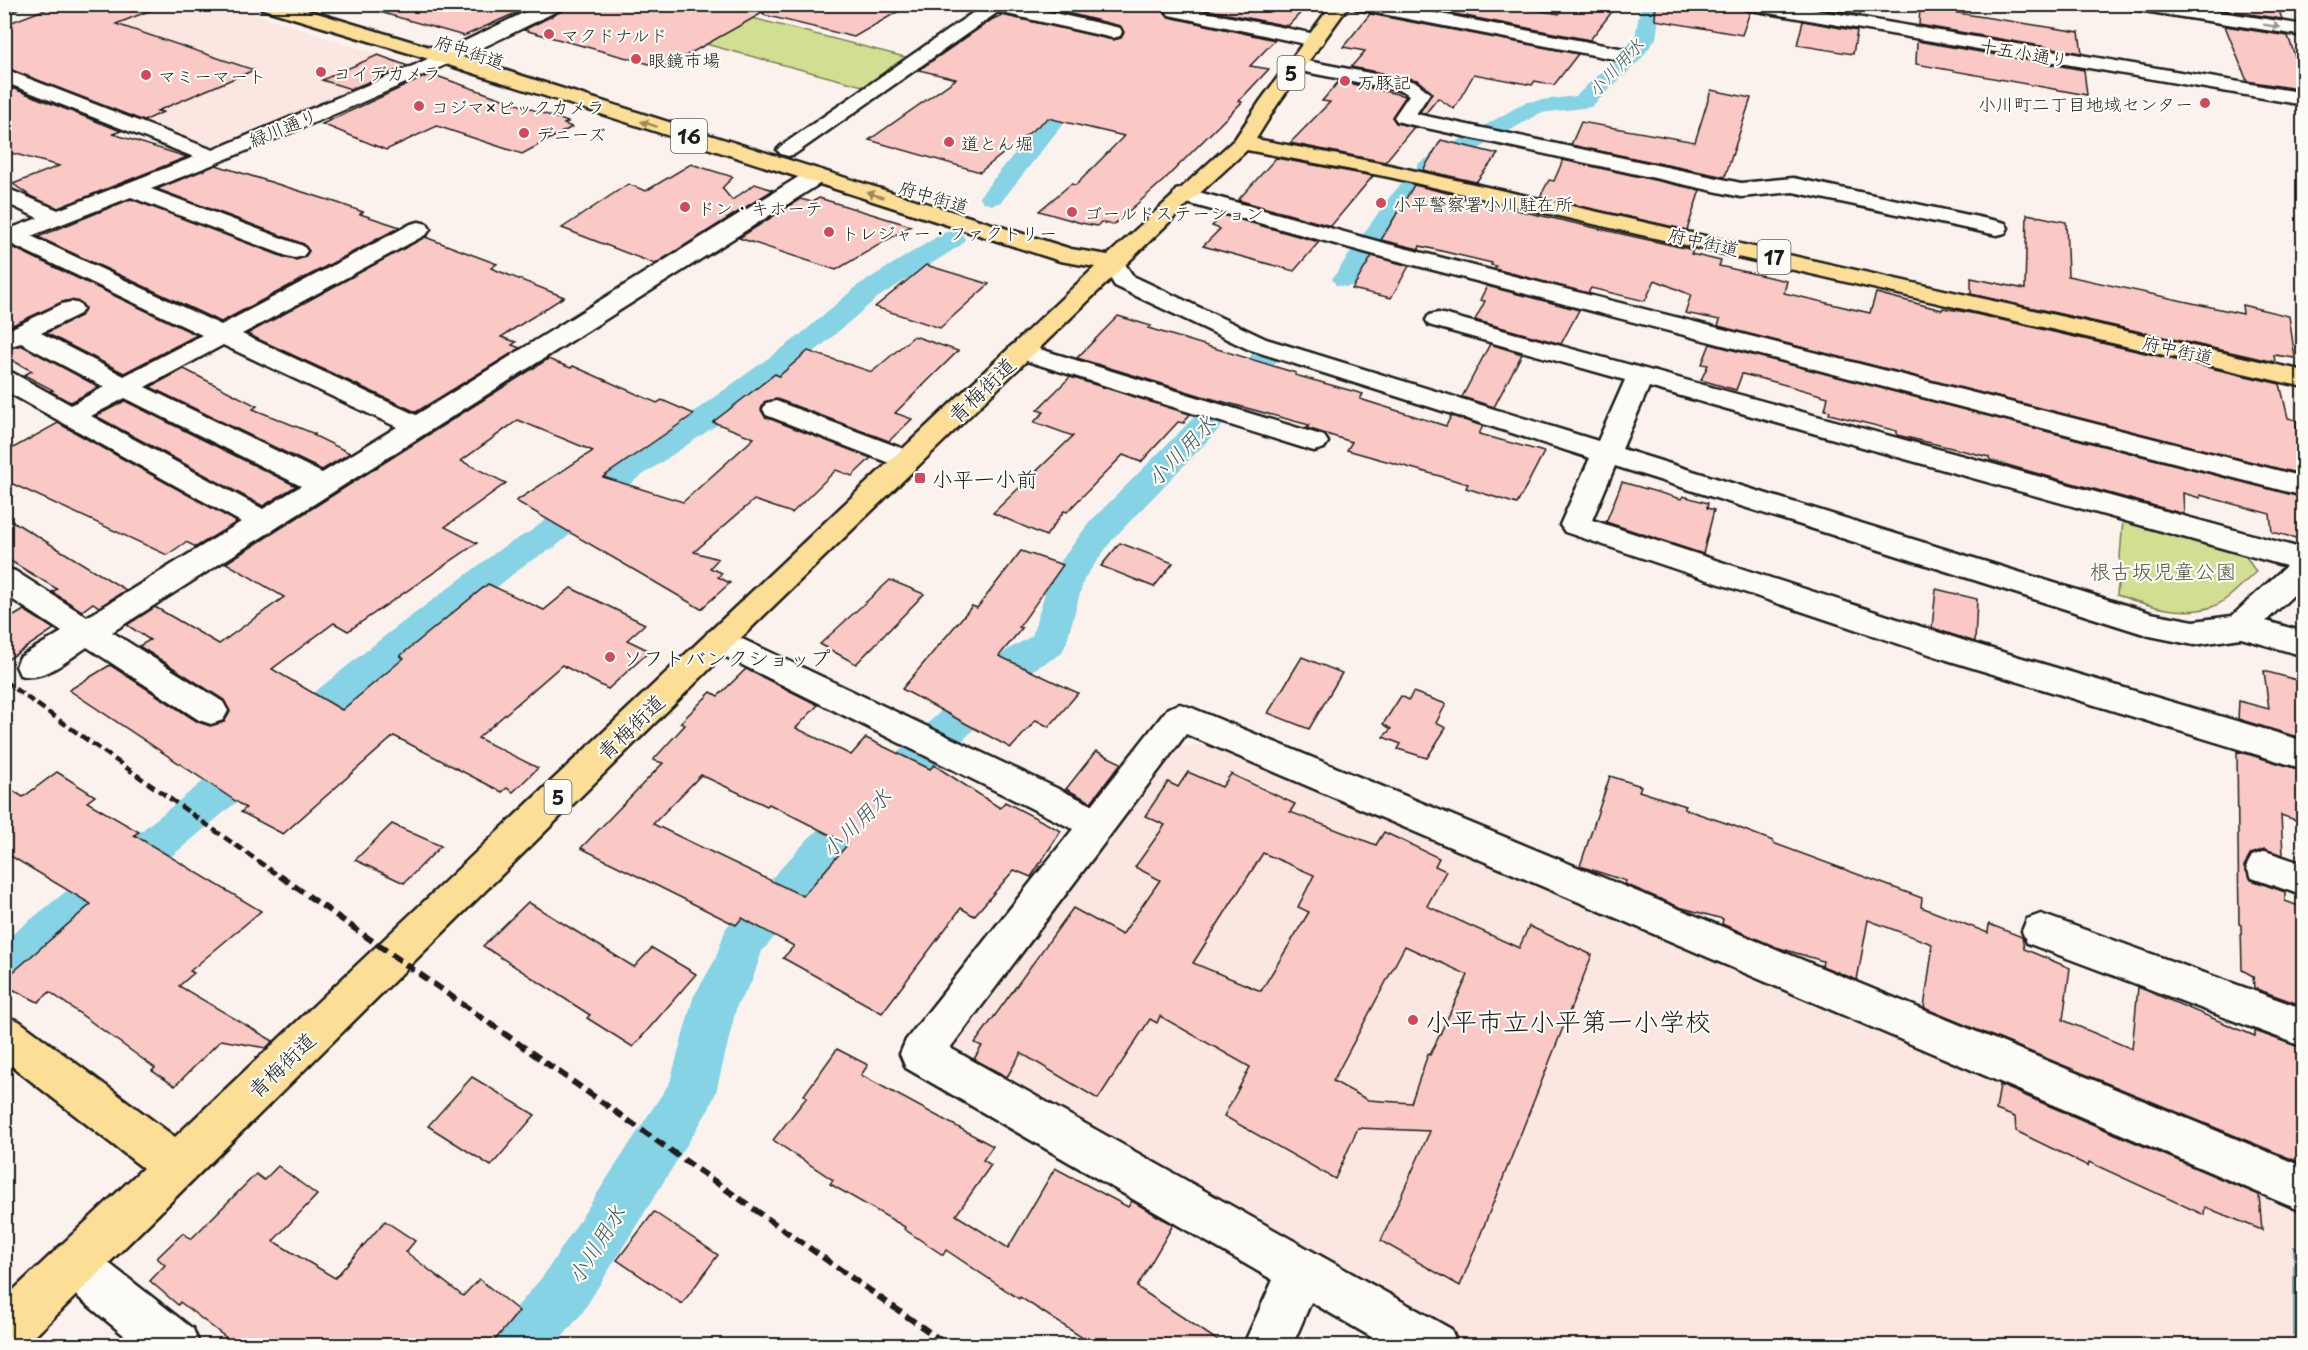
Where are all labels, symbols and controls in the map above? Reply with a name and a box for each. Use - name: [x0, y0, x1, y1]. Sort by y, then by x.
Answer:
- place label: マクドナルド: [561, 21, 668, 48]
- one-way arrow: [2262, 22, 2281, 31]
- street label: 府中街道: [432, 27, 508, 75]
- marker: マクドナルド: [542, 27, 556, 41]
- water label: 小川用水: [1581, 31, 1649, 103]
- street label: 十五小通り: [1977, 31, 2071, 73]
- place label: 眼鏡市場: [648, 46, 720, 73]
- marker: 眼鏡市場: [629, 52, 643, 66]
- road number: 5: [1278, 56, 1304, 90]
- place label: コイデカメラ: [333, 59, 441, 86]
- place label: マミーマート: [158, 62, 266, 89]
- marker: コイデカメラ: [314, 65, 328, 79]
- marker: マミーマート: [139, 68, 153, 82]
- place label: 万豚記: [1357, 68, 1411, 95]
- marker: 万豚記: [1338, 74, 1352, 88]
- place label: 小川町二丁目地域センター: [1978, 90, 2193, 117]
- place label: コジマ×ビックカメラ: [431, 93, 605, 120]
- marker: 小川町二丁目地域センター: [2198, 96, 2212, 110]
- marker: コジマ×ビックカメラ: [412, 99, 426, 113]
- street label: 緑川通り: [245, 101, 321, 153]
- one-way arrow: [640, 118, 658, 128]
- road number: 16: [671, 119, 707, 153]
- place label: デニーズ: [536, 120, 606, 147]
- marker: デニーズ: [517, 126, 531, 140]
- place label: 道とん堀: [961, 129, 1033, 156]
- marker: 道とん堀: [942, 135, 956, 149]
- street label: 府中街道: [896, 173, 972, 219]
- one-way arrow: [866, 189, 884, 199]
- place label: 小平警察署小川駐在所: [1393, 190, 1573, 217]
- place label: ドン・キホーテ: [697, 194, 823, 221]
- marker: 小平警察署小川駐在所: [1374, 196, 1388, 210]
- place label: ゴールドステーション: [1084, 199, 1264, 226]
- marker: ドン・キホーテ: [678, 200, 692, 214]
- marker: ゴールドステーション: [1065, 205, 1079, 219]
- place label: トレジャー・ファクトリー: [841, 219, 1057, 246]
- street label: 府中街道: [1666, 220, 1742, 262]
- marker: トレジャー・ファクトリー: [822, 225, 836, 239]
- road number: 17: [1758, 240, 1790, 274]
- street label: 府中街道: [2140, 328, 2216, 370]
- street label: 青梅街道: [940, 348, 1022, 430]
- water label: 小川用水: [1138, 407, 1222, 493]
- place label: 小平一小前: [932, 462, 1037, 494]
- marker: 小平一小前: [913, 471, 927, 485]
- park label: 根古坂児童公園: [2090, 554, 2237, 586]
- place label: ソフトバンクショップ: [622, 641, 831, 673]
- marker: ソフトバンクショップ: [603, 650, 617, 664]
- street label: 青梅街道: [589, 685, 671, 767]
- water label: 小川用水: [812, 779, 898, 865]
- road number: 5: [544, 780, 572, 814]
- place label: 小平市立小平第一小学校: [1425, 1001, 1711, 1040]
- marker: 小平市立小平第一小学校: [1406, 1013, 1420, 1027]
- street label: 青梅街道: [240, 1023, 322, 1105]
- water label: 小川用水: [558, 1198, 632, 1290]

